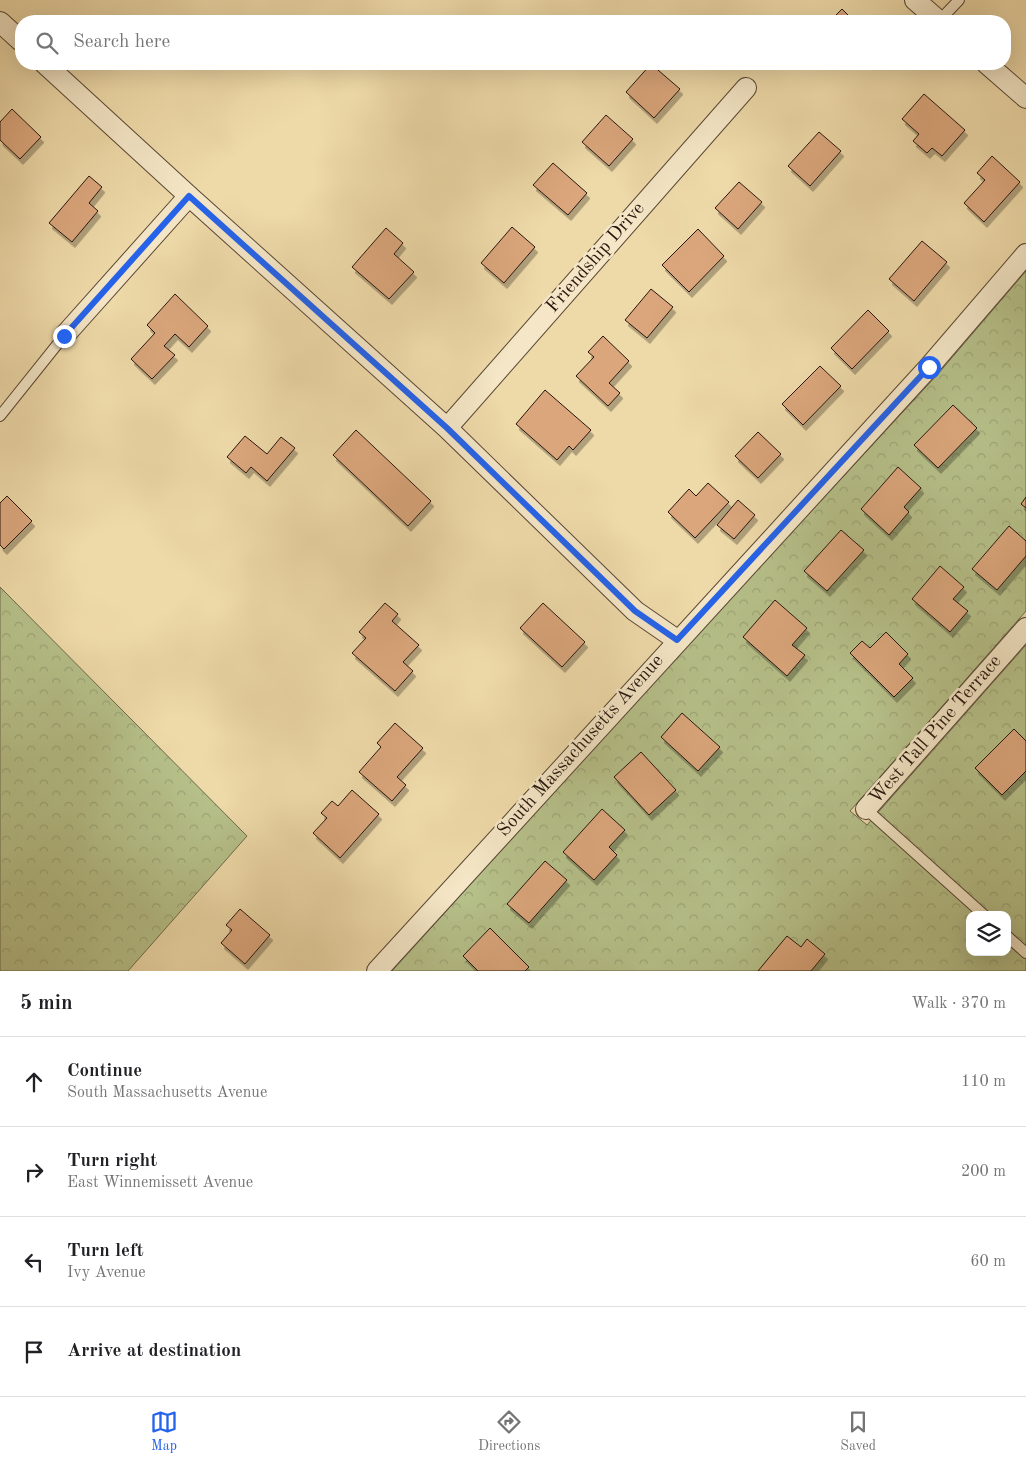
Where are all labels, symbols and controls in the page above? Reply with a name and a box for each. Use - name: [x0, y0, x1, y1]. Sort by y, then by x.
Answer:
- search box: [15, 15, 1011, 70]
- icon: search: [33, 29, 61, 57]
- text: Search here: [73, 33, 170, 52]
- street label: Friendship Drive: [543, 199, 649, 317]
- route end: [53, 325, 76, 348]
- route start: [918, 356, 941, 379]
- street label: South Massachusetts Avenue: [494, 651, 668, 841]
- street label: West Tall Pine Terrace: [866, 652, 1006, 808]
- map controls: [966, 911, 1011, 956]
- button: layers: [966, 911, 1011, 956]
- text: 5 min: [20, 993, 73, 1014]
- text: Walk · 370 m: [911, 996, 1006, 1012]
- text: Continue: [67, 1062, 142, 1081]
- icon: ahead: [20, 1068, 48, 1096]
- text: 110 m: [961, 1074, 1006, 1090]
- text: South Massachusetts Avenue: [67, 1085, 267, 1101]
- text: Turn right: [67, 1152, 157, 1171]
- icon: right: [20, 1158, 48, 1186]
- text: 200 m: [961, 1164, 1006, 1180]
- text: East Winnemissett Avenue: [67, 1175, 253, 1191]
- text: Turn left: [67, 1242, 144, 1261]
- icon: left: [20, 1248, 48, 1276]
- text: 60 m: [970, 1254, 1006, 1270]
- text: Ivy Avenue: [67, 1265, 146, 1281]
- icon: arrive: [20, 1338, 48, 1366]
- text: Arrive at destination: [67, 1342, 241, 1361]
- tab: Map: [150, 1408, 178, 1455]
- tab: Directions: [478, 1408, 540, 1455]
- tab: Saved: [840, 1408, 876, 1455]

